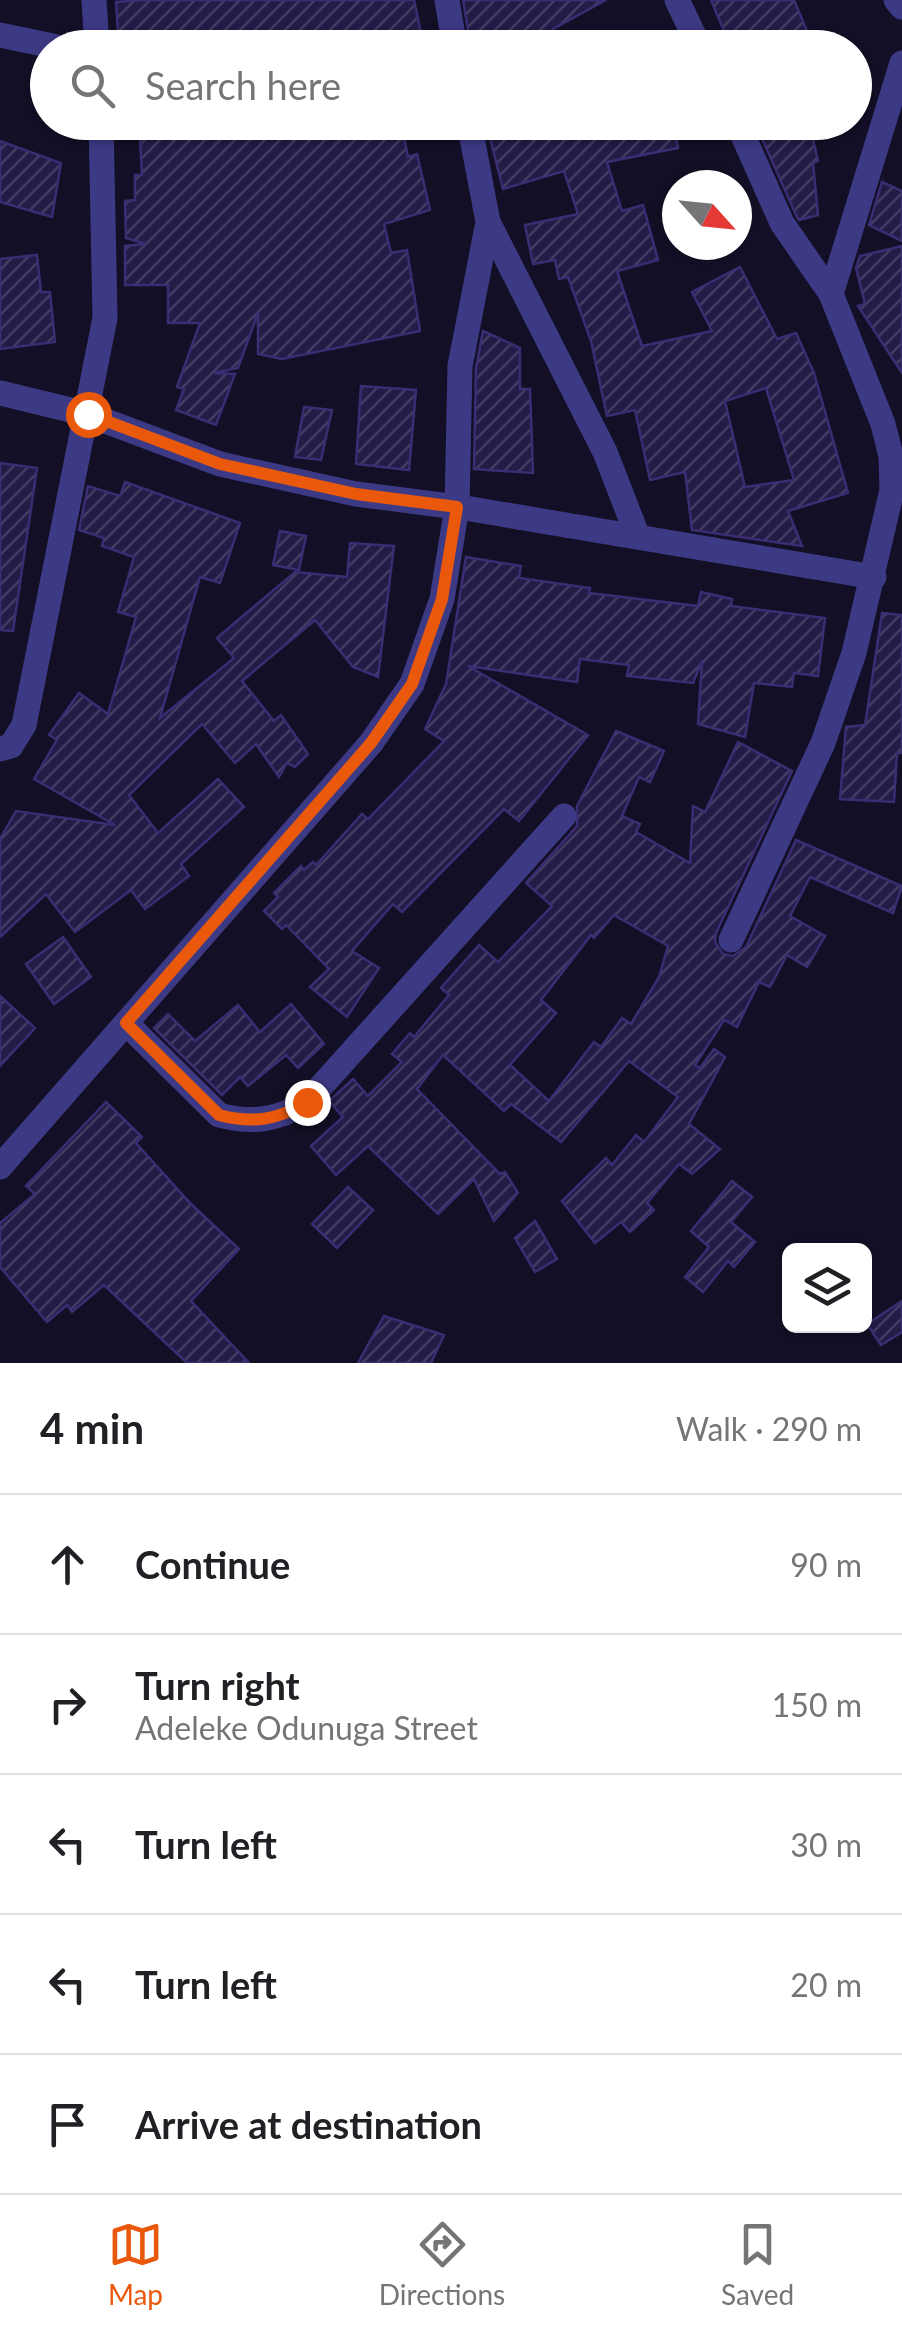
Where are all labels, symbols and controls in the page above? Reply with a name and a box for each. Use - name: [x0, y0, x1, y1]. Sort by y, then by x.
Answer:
- search box: [30, 30, 872, 140]
- icon: search: [65, 58, 120, 113]
- text: Search here: [145, 62, 341, 108]
- north arrow: [662, 170, 752, 260]
- route start: [66, 392, 112, 438]
- route end: [285, 1080, 331, 1126]
- map controls: [782, 1243, 872, 1333]
- button: layers: [782, 1243, 872, 1333]
- text: 4 min: [40, 1403, 144, 1453]
- text: Walk · 290 m: [676, 1409, 862, 1448]
- icon: ahead: [40, 1537, 95, 1592]
- text: Continue: [135, 1541, 290, 1587]
- text: 90 m: [790, 1545, 862, 1584]
- text: Turn right: [135, 1662, 300, 1708]
- icon: right: [40, 1677, 95, 1732]
- text: 150 m: [772, 1685, 862, 1724]
- text: Adeleke Odunuga Street: [135, 1708, 478, 1747]
- icon: left: [40, 1817, 95, 1872]
- text: Turn left: [135, 1821, 277, 1867]
- text: 30 m: [790, 1825, 862, 1864]
- icon: left: [40, 1957, 95, 2012]
- text: Turn left: [135, 1961, 277, 2007]
- text: 20 m: [790, 1965, 862, 2004]
- icon: arrive: [40, 2097, 95, 2152]
- text: Arrive at destination: [135, 2101, 482, 2147]
- tab: Map: [108, 2217, 163, 2311]
- tab: Directions: [379, 2217, 505, 2311]
- tab: Saved: [721, 2217, 794, 2311]

